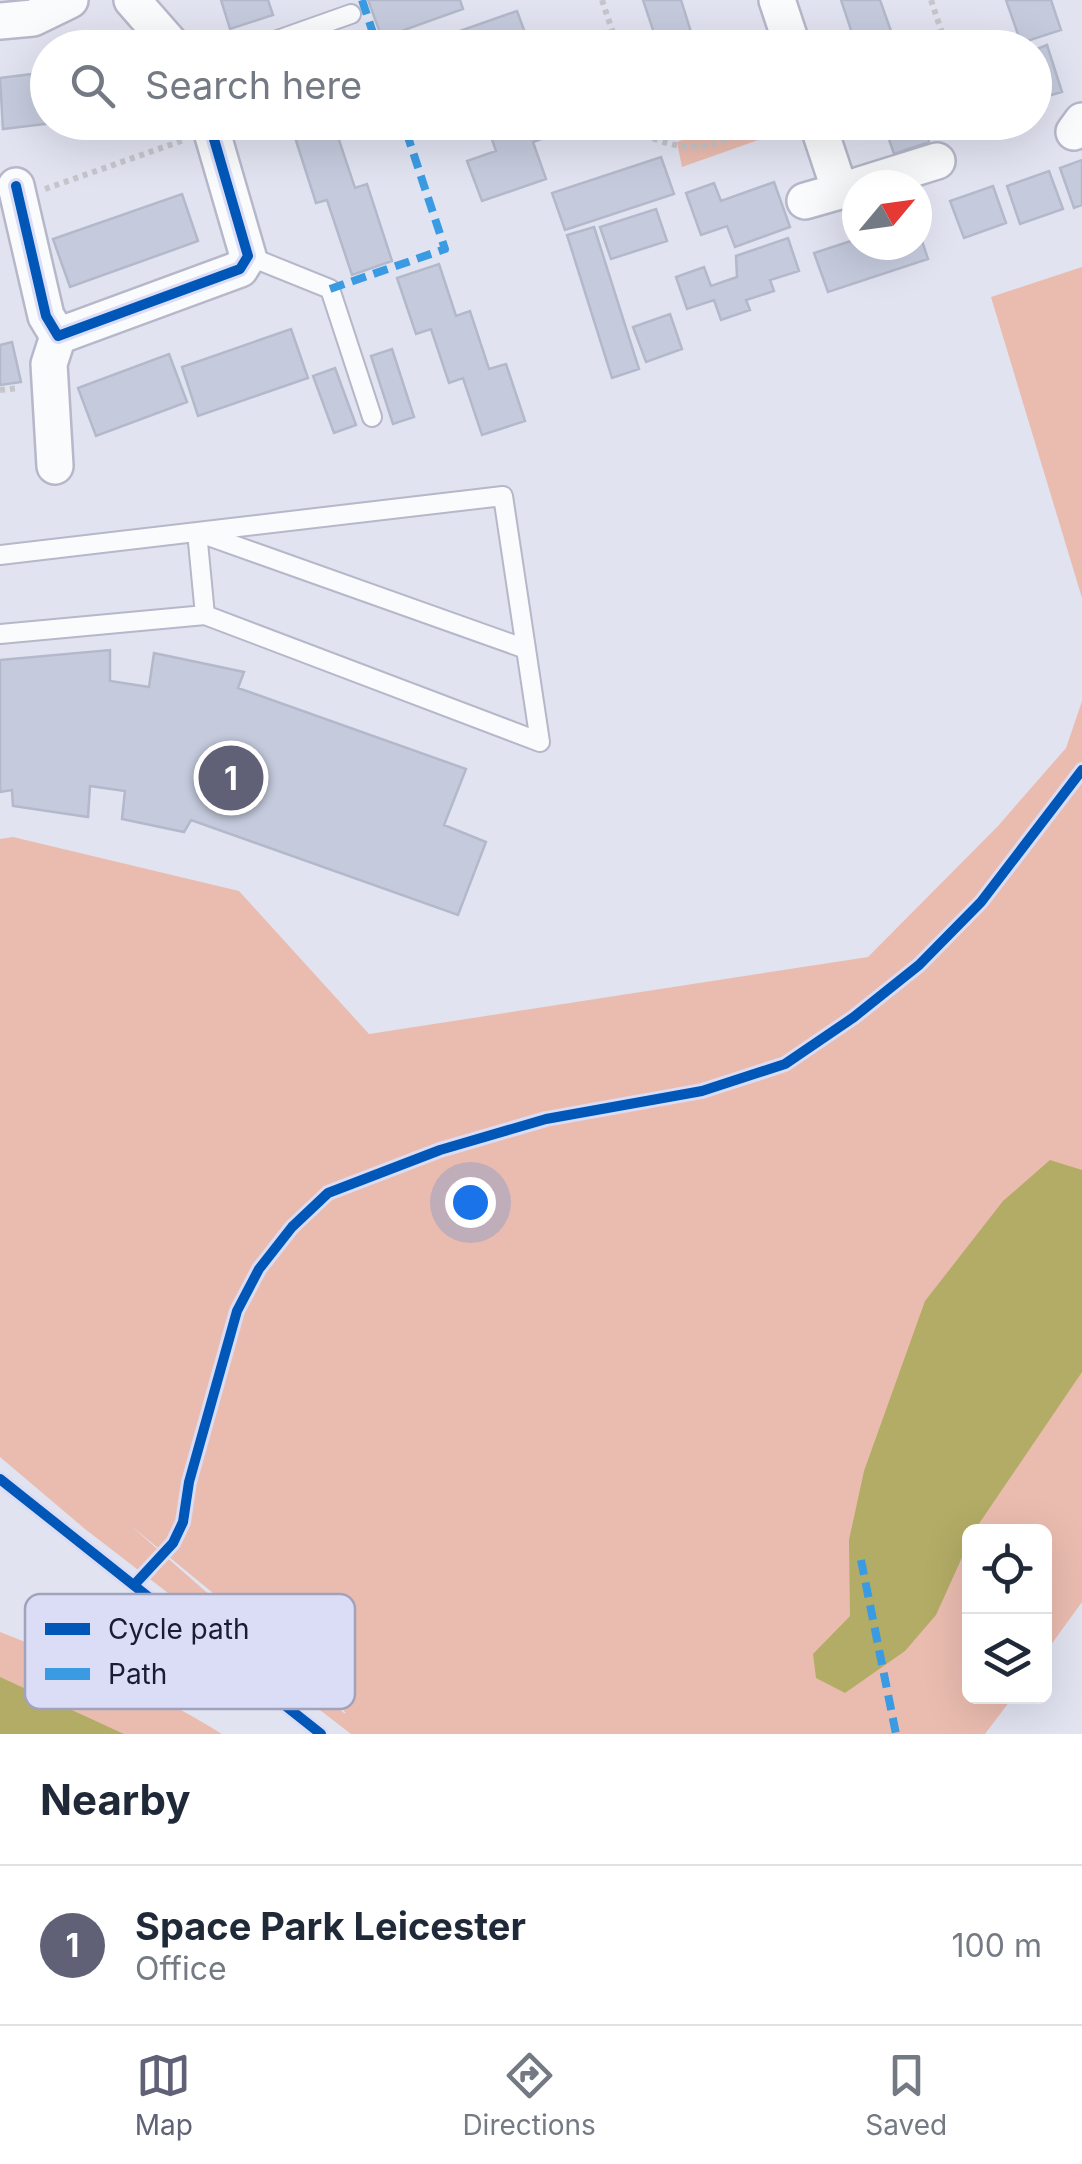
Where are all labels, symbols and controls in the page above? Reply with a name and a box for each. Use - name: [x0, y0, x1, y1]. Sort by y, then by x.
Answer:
- search box: [30, 30, 1052, 140]
- icon: search: [65, 58, 120, 113]
- text: Search here: [145, 62, 362, 108]
- north arrow: [842, 170, 932, 260]
- pin: 1: [198, 740, 264, 816]
- your location: [445, 1177, 496, 1228]
- map controls: [962, 1524, 1052, 1704]
- button: locate: [962, 1524, 1052, 1614]
- legend: [25, 1594, 355, 1709]
- text: Cycle path: [108, 1612, 249, 1646]
- button: layers: [962, 1614, 1052, 1704]
- text: Path: [108, 1657, 167, 1691]
- text: Nearby: [40, 1774, 191, 1825]
- text: Space Park Leicester: [135, 1903, 526, 1949]
- text: 1: [66, 1926, 79, 1965]
- text: 100 m: [952, 1926, 1042, 1965]
- text: Office: [135, 1949, 227, 1988]
- tab: Map: [135, 2048, 193, 2142]
- tab: Directions: [462, 2048, 596, 2142]
- tab: Saved: [865, 2048, 947, 2142]

